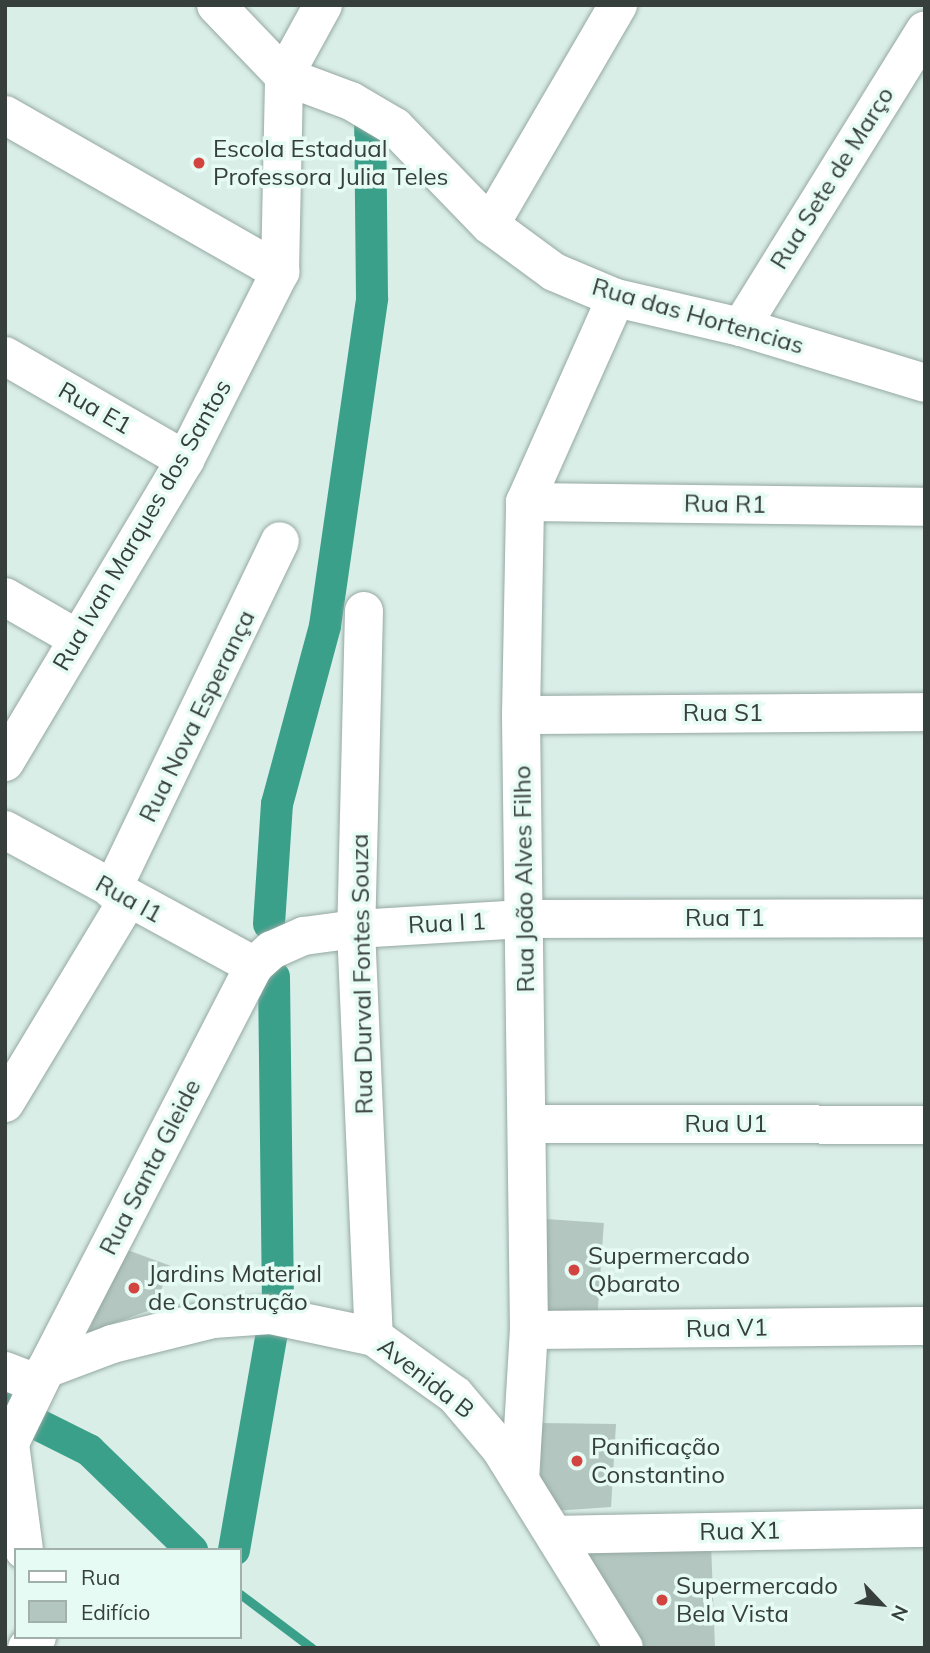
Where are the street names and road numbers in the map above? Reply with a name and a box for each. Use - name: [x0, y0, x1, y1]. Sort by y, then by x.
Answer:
- street label: Rua Sete de Março: [764, 82, 900, 274]
- street label: Rua das Hortencias: [589, 272, 807, 360]
- street label: Rua Ivan Marques dos Santos: [47, 374, 237, 676]
- street label: Rua E1: [53, 376, 137, 440]
- street label: Rua R1: [684, 489, 766, 519]
- street label: Rua Nova Esperança: [133, 605, 261, 827]
- street label: Rua S1: [683, 699, 763, 727]
- street label: Rua João Alves Filho: [508, 765, 540, 993]
- street label: Rua Durval Fontes Souza: [345, 833, 379, 1115]
- street label: Rua I1: [91, 869, 167, 929]
- street label: Rua T1: [685, 904, 765, 932]
- street label: Rua I 1: [407, 907, 487, 939]
- street label: Rua Santa Gleide: [93, 1074, 207, 1260]
- street label: Rua U1: [684, 1110, 768, 1138]
- street label: Rua V1: [686, 1313, 768, 1343]
- street label: Avenida B: [372, 1332, 480, 1424]
- street label: Rua X1: [699, 1516, 781, 1546]

